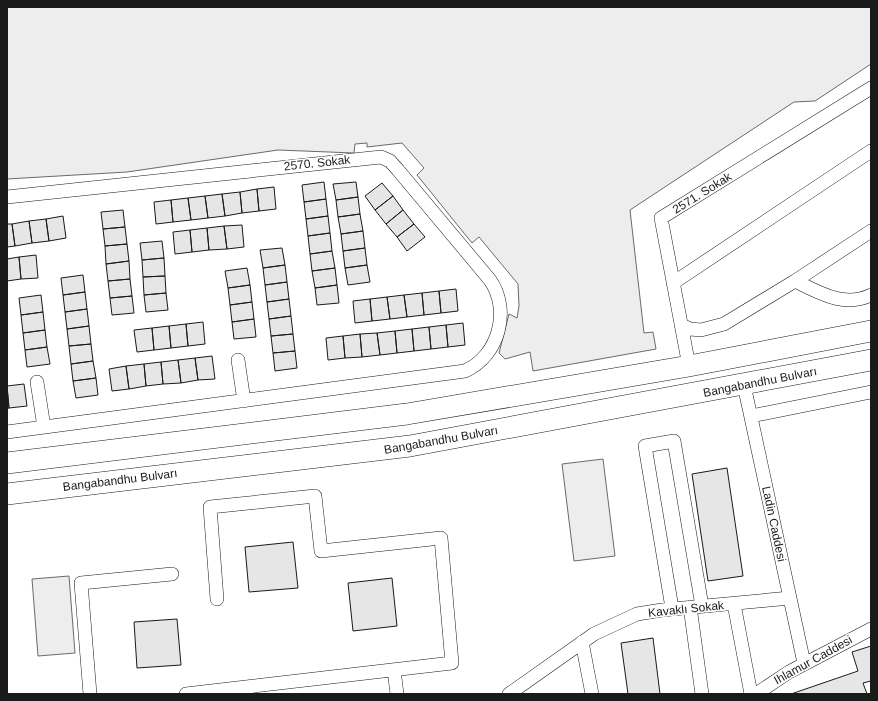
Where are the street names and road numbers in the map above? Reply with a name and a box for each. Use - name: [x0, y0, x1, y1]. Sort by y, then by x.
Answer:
- street label: 2570. Sokak: [283, 152, 352, 173]
- street label: 2571. Sokak: [670, 169, 735, 217]
- street label: Bangabandhu Bulvarı: [702, 364, 818, 400]
- street label: Bangabandhu Bulvarı: [383, 423, 499, 457]
- street label: Bangabandhu Bulvarı: [62, 466, 178, 494]
- street label: Ladin Caddesi: [759, 485, 789, 563]
- street label: Kavaklı Sokak: [647, 598, 726, 620]
- street label: Ihlamur Caddesi: [771, 633, 855, 687]

